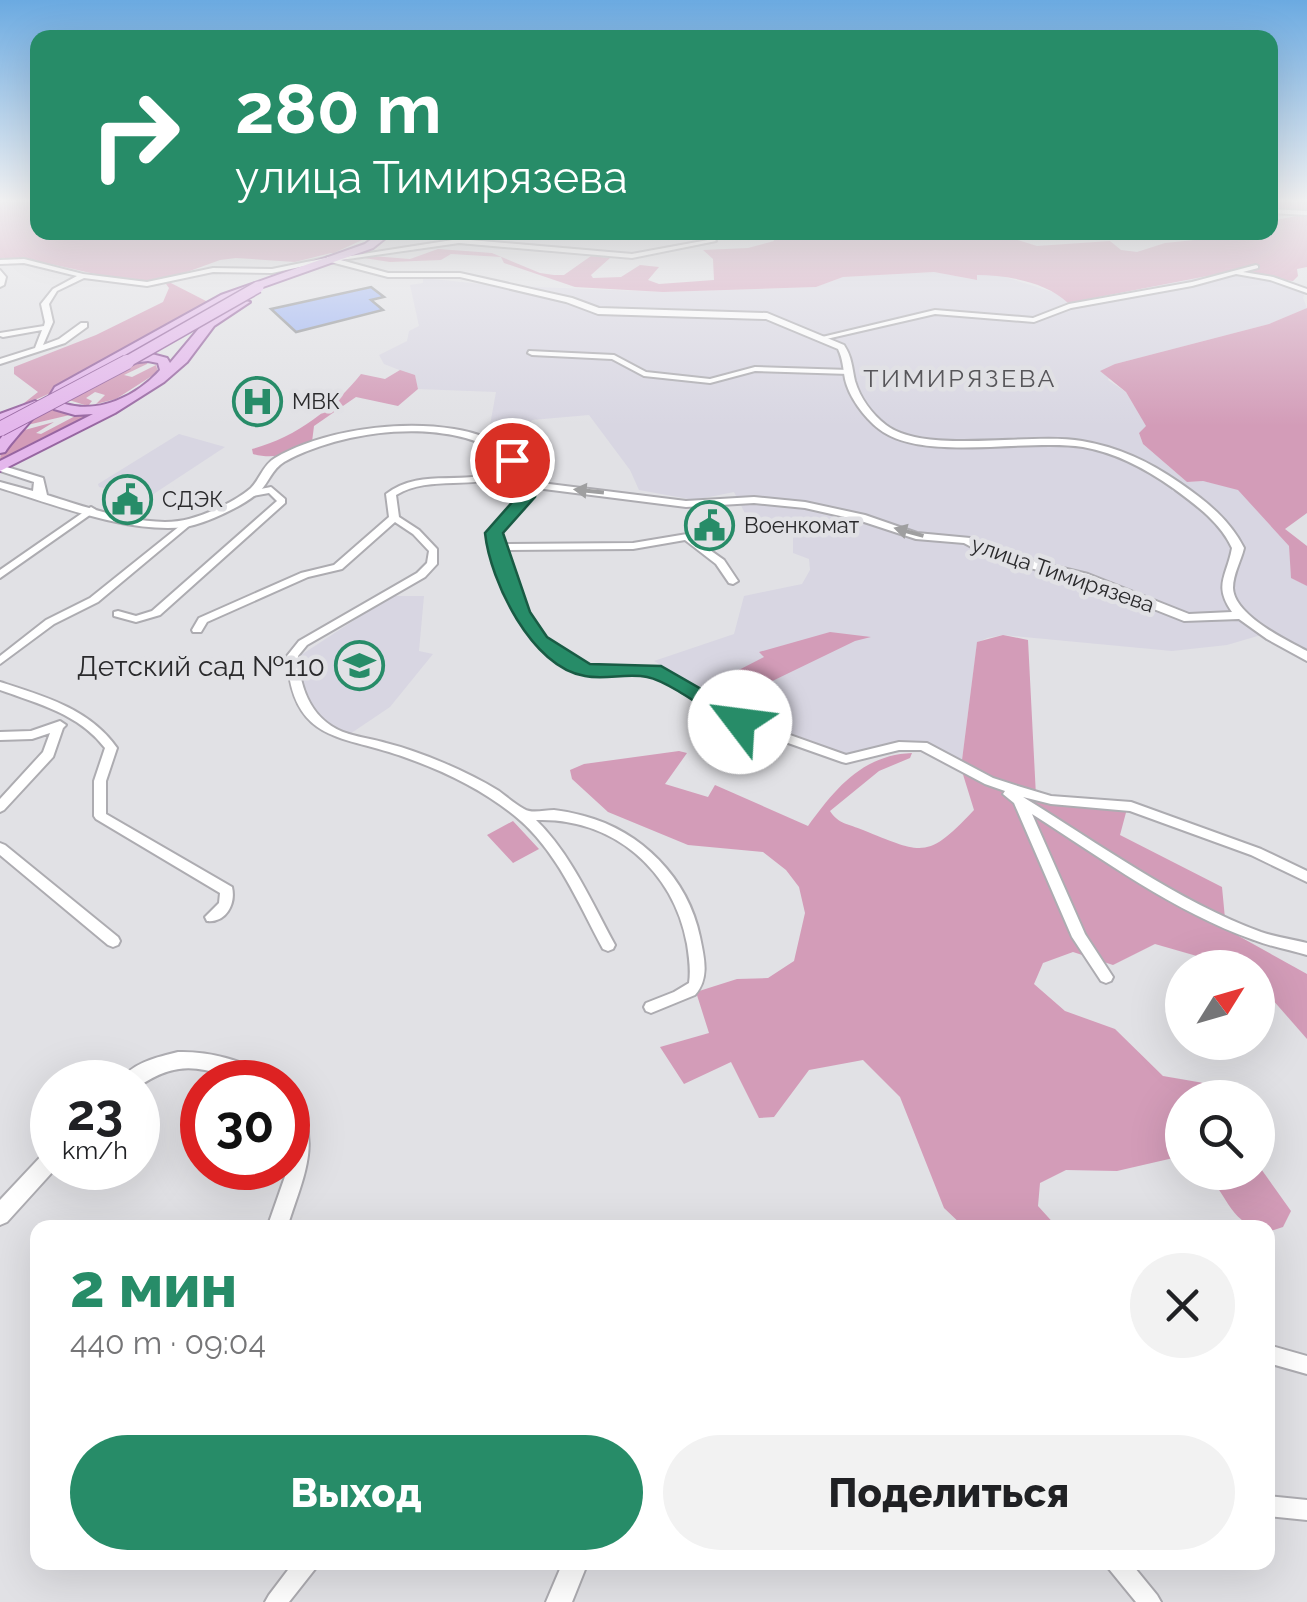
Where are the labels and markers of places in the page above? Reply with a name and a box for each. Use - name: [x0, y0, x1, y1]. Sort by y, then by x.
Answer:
- hospital icon: МВК: [231, 375, 283, 427]
- place label: МВК: [292, 388, 340, 414]
- pin: [470, 418, 555, 503]
- public building icon: СДЭК: [101, 473, 153, 525]
- place label: СДЭК: [162, 486, 223, 512]
- public building icon: Военкомат: [683, 499, 735, 551]
- place label: Военкомат: [744, 512, 860, 538]
- school or university icon: Детский сад №110: [334, 640, 386, 692]
- place label: Детский сад №110: [77, 650, 325, 683]

